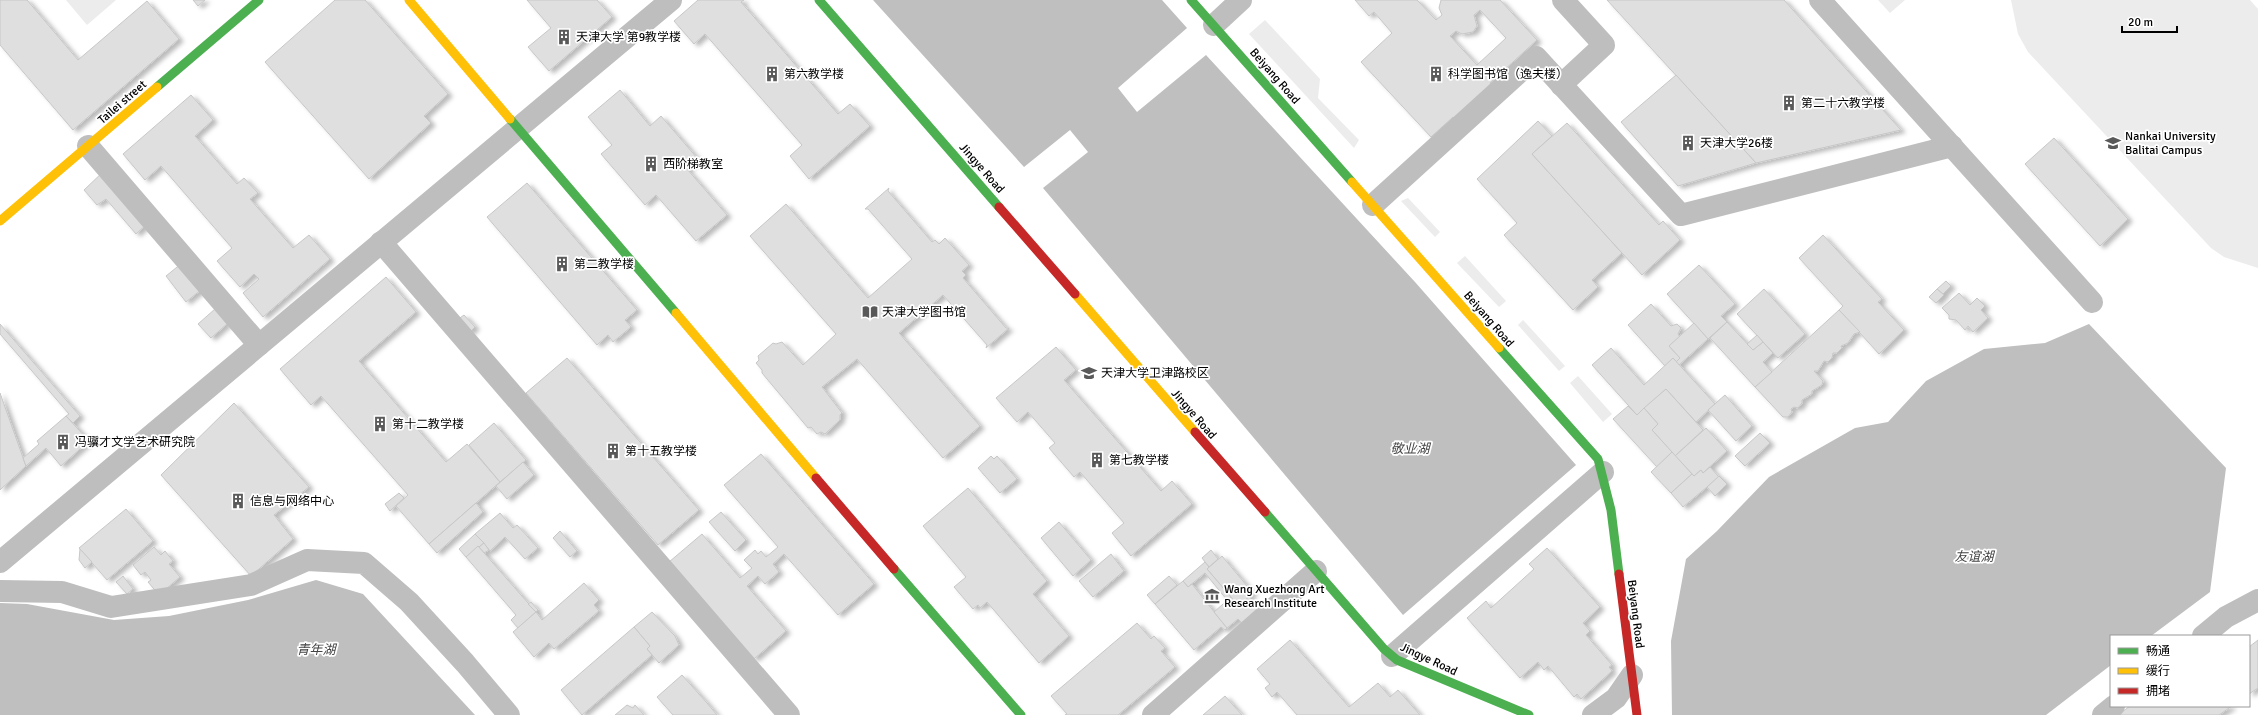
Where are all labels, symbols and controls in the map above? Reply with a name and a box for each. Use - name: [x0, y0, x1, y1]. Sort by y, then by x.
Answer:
- scale bar: [2122, 8, 2177, 34]
- text: 20 m: [2128, 15, 2153, 30]
- building icon: 天津大学 第9教学楼: [555, 28, 573, 46]
- place label: 天津大学 第9教学楼: [576, 30, 681, 45]
- street label: Beiyang Road: [1246, 45, 1303, 107]
- building icon: 第六教学楼: [763, 65, 781, 83]
- building icon: 科学图书馆（逸夫楼）: [1427, 65, 1445, 83]
- place label: 第六教学楼: [784, 67, 844, 82]
- place label: 科学图书馆（逸夫楼）: [1448, 67, 1568, 82]
- street label: Tailei street: [95, 77, 150, 128]
- building icon: 第二十六教学楼: [1780, 94, 1798, 112]
- place label: 第二十六教学楼: [1801, 96, 1885, 111]
- place label: Nankai University Balitai Campus: [2125, 129, 2216, 158]
- building icon: 天津大学26楼: [1679, 134, 1697, 152]
- school or university icon: Nankai University Balitai Campus: [2104, 134, 2122, 152]
- place label: 天津大学26楼: [1700, 136, 1773, 151]
- street label: Jingye Road: [956, 140, 1007, 196]
- building icon: 西阶梯教室: [642, 155, 660, 173]
- place label: 西阶梯教室: [663, 157, 723, 172]
- building icon: 第二教学楼: [553, 255, 571, 273]
- place label: 第二教学楼: [574, 257, 634, 272]
- street label: Beiyang Road: [1460, 288, 1517, 350]
- library icon: 天津大学图书馆: [861, 303, 879, 321]
- place label: 天津大学图书馆: [882, 305, 966, 320]
- school or university icon: 天津大学卫津路校区: [1080, 364, 1098, 382]
- place label: 天津大学卫津路校区: [1101, 366, 1209, 381]
- street label: Jingye Road: [1168, 386, 1219, 442]
- building icon: 第十二教学楼: [371, 415, 389, 433]
- place label: 第十二教学楼: [392, 417, 464, 432]
- building icon: 冯骥才文学艺术研究院: [54, 433, 72, 451]
- place label: 冯骥才文学艺术研究院: [75, 435, 195, 450]
- water label: 敬业湖: [1390, 441, 1431, 457]
- building icon: 第十五教学楼: [604, 442, 622, 460]
- place label: 第十五教学楼: [625, 444, 697, 459]
- building icon: 第七教学楼: [1088, 451, 1106, 469]
- place label: 第七教学楼: [1109, 453, 1169, 468]
- building icon: 信息与网络中心: [229, 492, 247, 510]
- place label: 信息与网络中心: [250, 494, 334, 509]
- water label: 友谊湖: [1954, 549, 1995, 565]
- street label: Beiyang Road: [1624, 579, 1647, 649]
- place label: Wang Xuezhong Art Research Institute: [1224, 582, 1325, 611]
- museum icon: Wang Xuezhong Art Research Institute: [1203, 587, 1221, 605]
- legend: [2110, 635, 2250, 707]
- street label: Jingye Road: [1398, 640, 1460, 679]
- water label: 青年湖: [296, 642, 337, 658]
- text: 畅通: [2146, 644, 2170, 659]
- text: 缓行: [2146, 664, 2170, 679]
- text: 拥堵: [2146, 684, 2170, 699]

